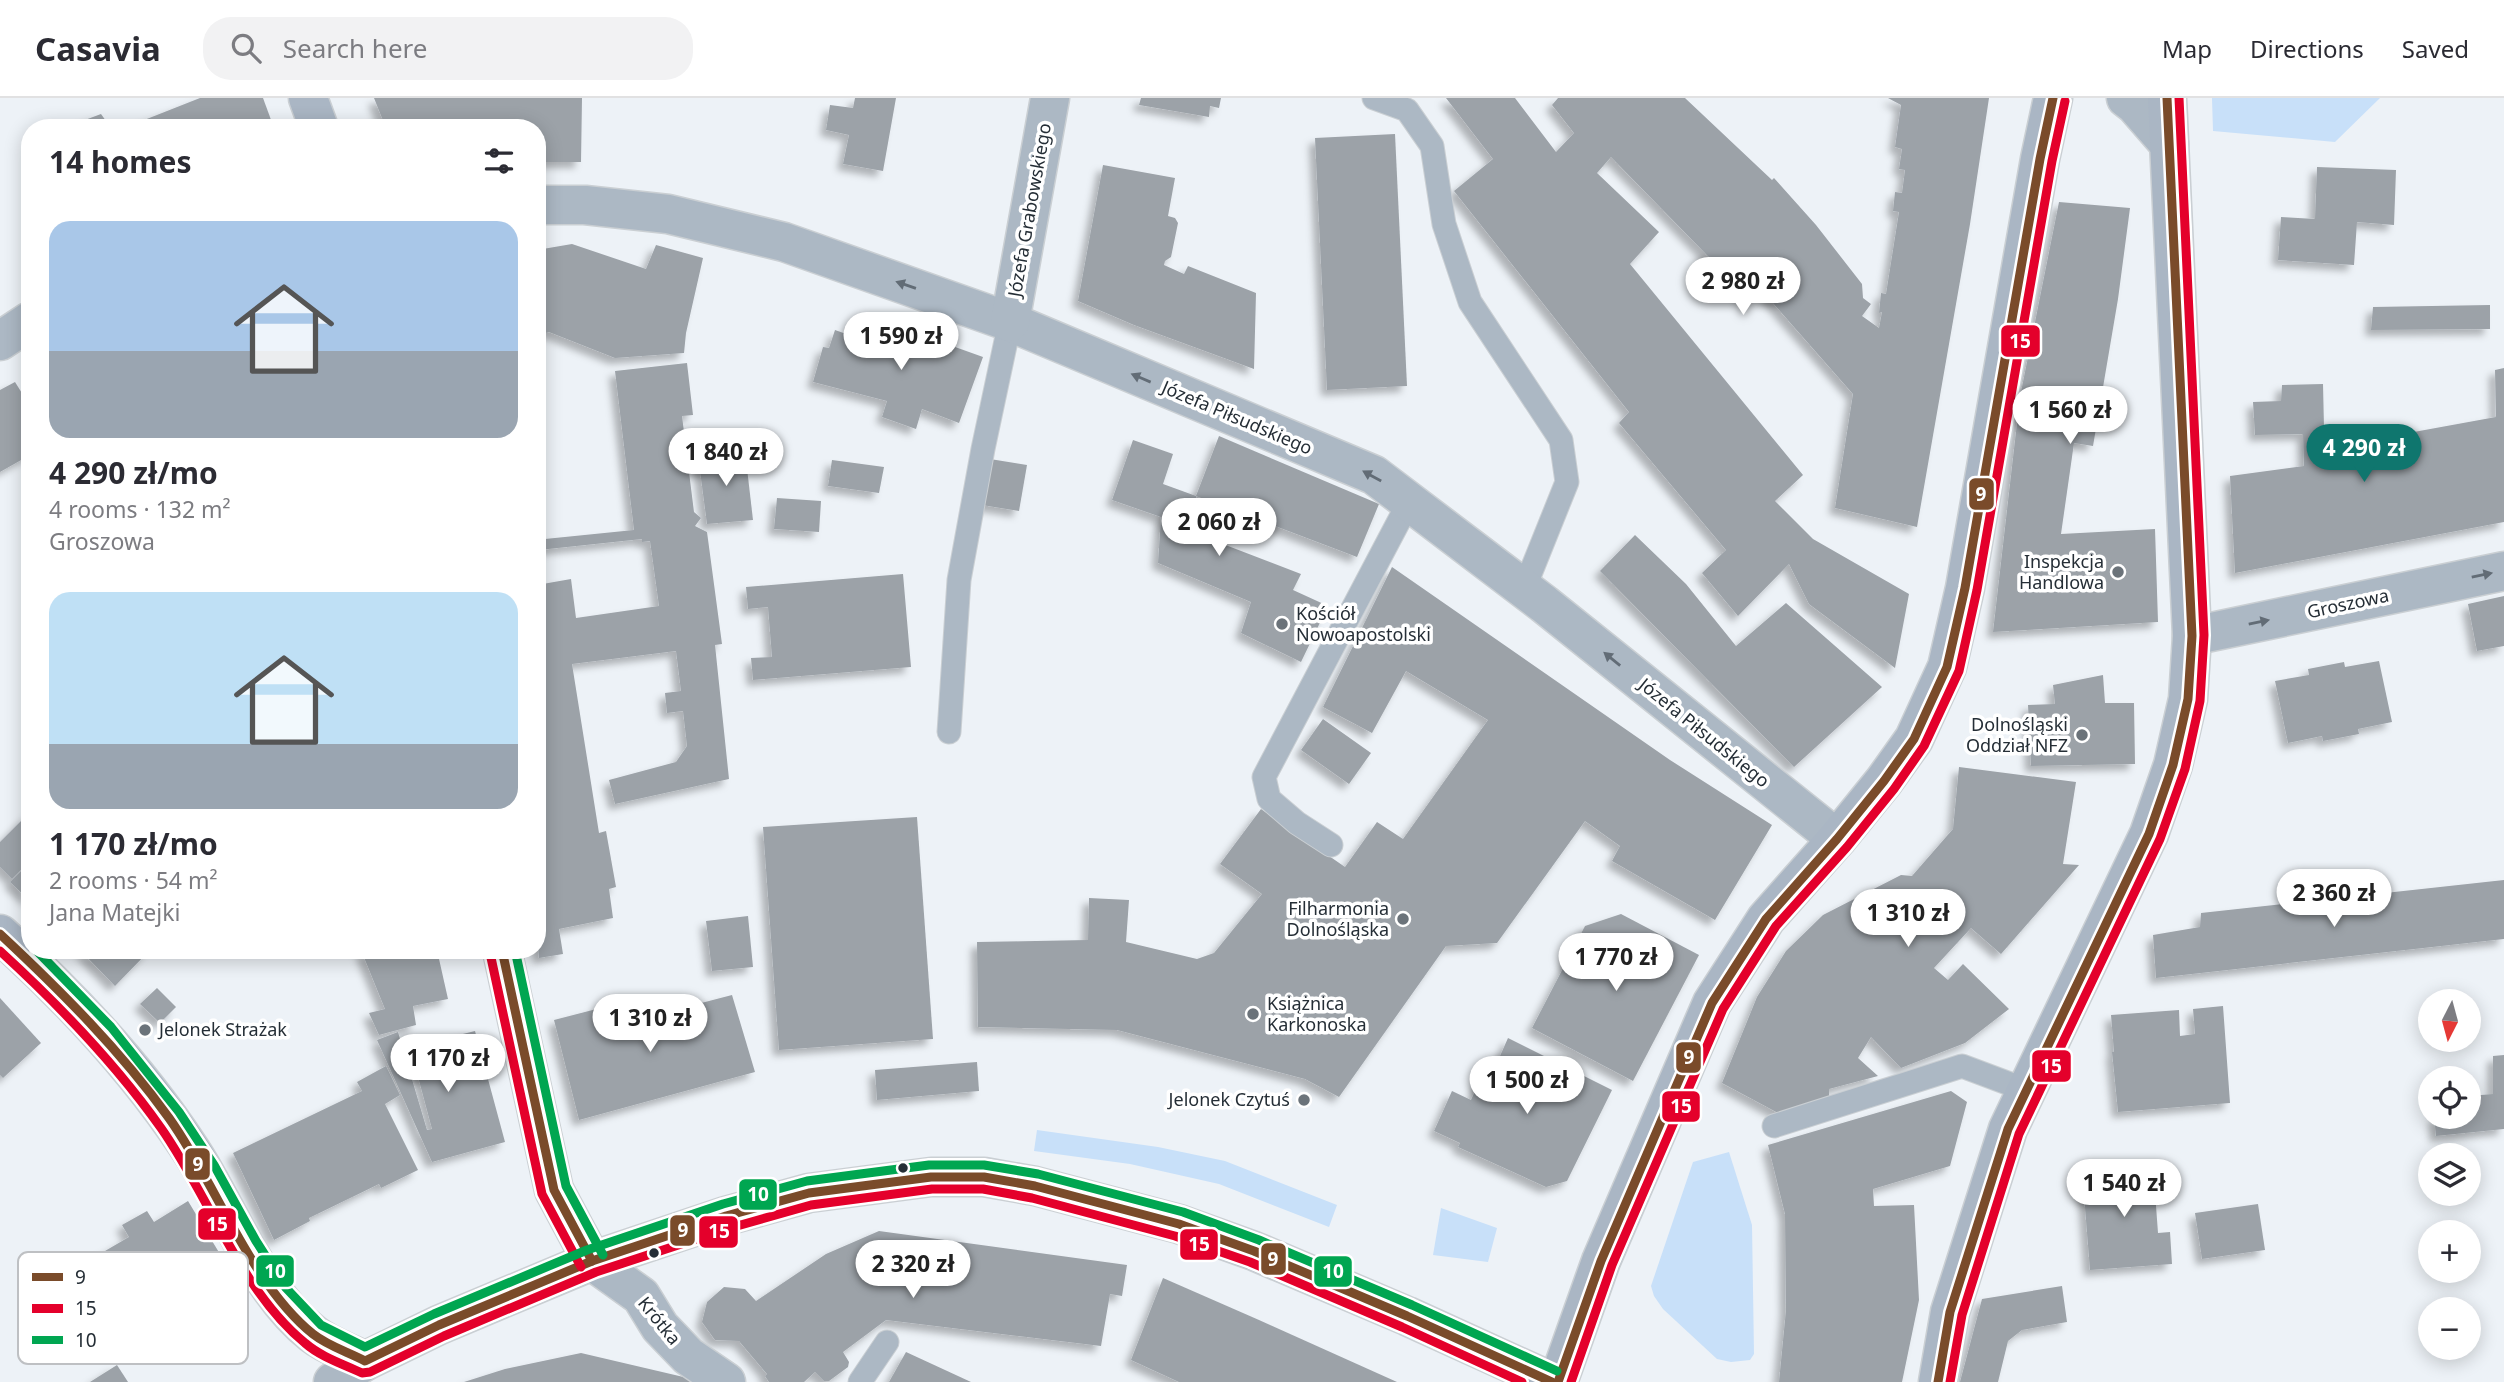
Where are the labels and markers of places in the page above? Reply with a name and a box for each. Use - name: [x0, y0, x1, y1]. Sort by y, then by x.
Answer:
- pin: 2 980 zł: [1671, 258, 1815, 317]
- pin: 1 590 zł: [829, 313, 973, 372]
- pin: 1 560 zł: [1998, 386, 2142, 446]
- pin: 4 290 zł: [2292, 424, 2436, 484]
- pin: 1 840 zł: [654, 428, 798, 488]
- pin: 2 060 zł: [1147, 498, 1291, 558]
- place label: Inspekcja Handlowa: [2019, 549, 2104, 594]
- marker: Inspekcja Handlowa: [2110, 564, 2126, 580]
- place label: Kościół Nowoapostolski: [1296, 601, 1431, 646]
- marker: Kościół Nowoapostolski: [1274, 616, 1290, 632]
- place label: Dolnośląski Oddział NFZ: [1966, 712, 2068, 757]
- marker: Dolnośląski Oddział NFZ: [2074, 727, 2090, 743]
- pin: 2 360 zł: [2262, 870, 2406, 929]
- pin: 1 310 zł: [1836, 890, 1980, 949]
- place label: Filharmonia Dolnośląska: [1287, 896, 1389, 941]
- marker: Filharmonia Dolnośląska: [1395, 911, 1411, 927]
- pin: 1 770 zł: [1544, 934, 1688, 993]
- place label: Książnica Karkonoska: [1267, 991, 1367, 1036]
- pin: 1 310 zł: [578, 995, 722, 1054]
- marker: Książnica Karkonoska: [1245, 1006, 1261, 1022]
- place label: Jelonek Strażak: [157, 1017, 287, 1041]
- marker: Jelonek Strażak: [137, 1022, 153, 1038]
- pin: 1 170 zł: [376, 1034, 520, 1094]
- pin: 1 500 zł: [1455, 1056, 1599, 1116]
- place label: Jelonek Czytuś: [1167, 1087, 1290, 1111]
- marker: Jelonek Czytuś: [1296, 1092, 1312, 1108]
- pin: 1 540 zł: [2052, 1160, 2196, 1219]
- unlabelled marker: [896, 1161, 910, 1175]
- pin: 2 320 zł: [841, 1240, 985, 1300]
- unlabelled marker: [647, 1246, 661, 1260]

